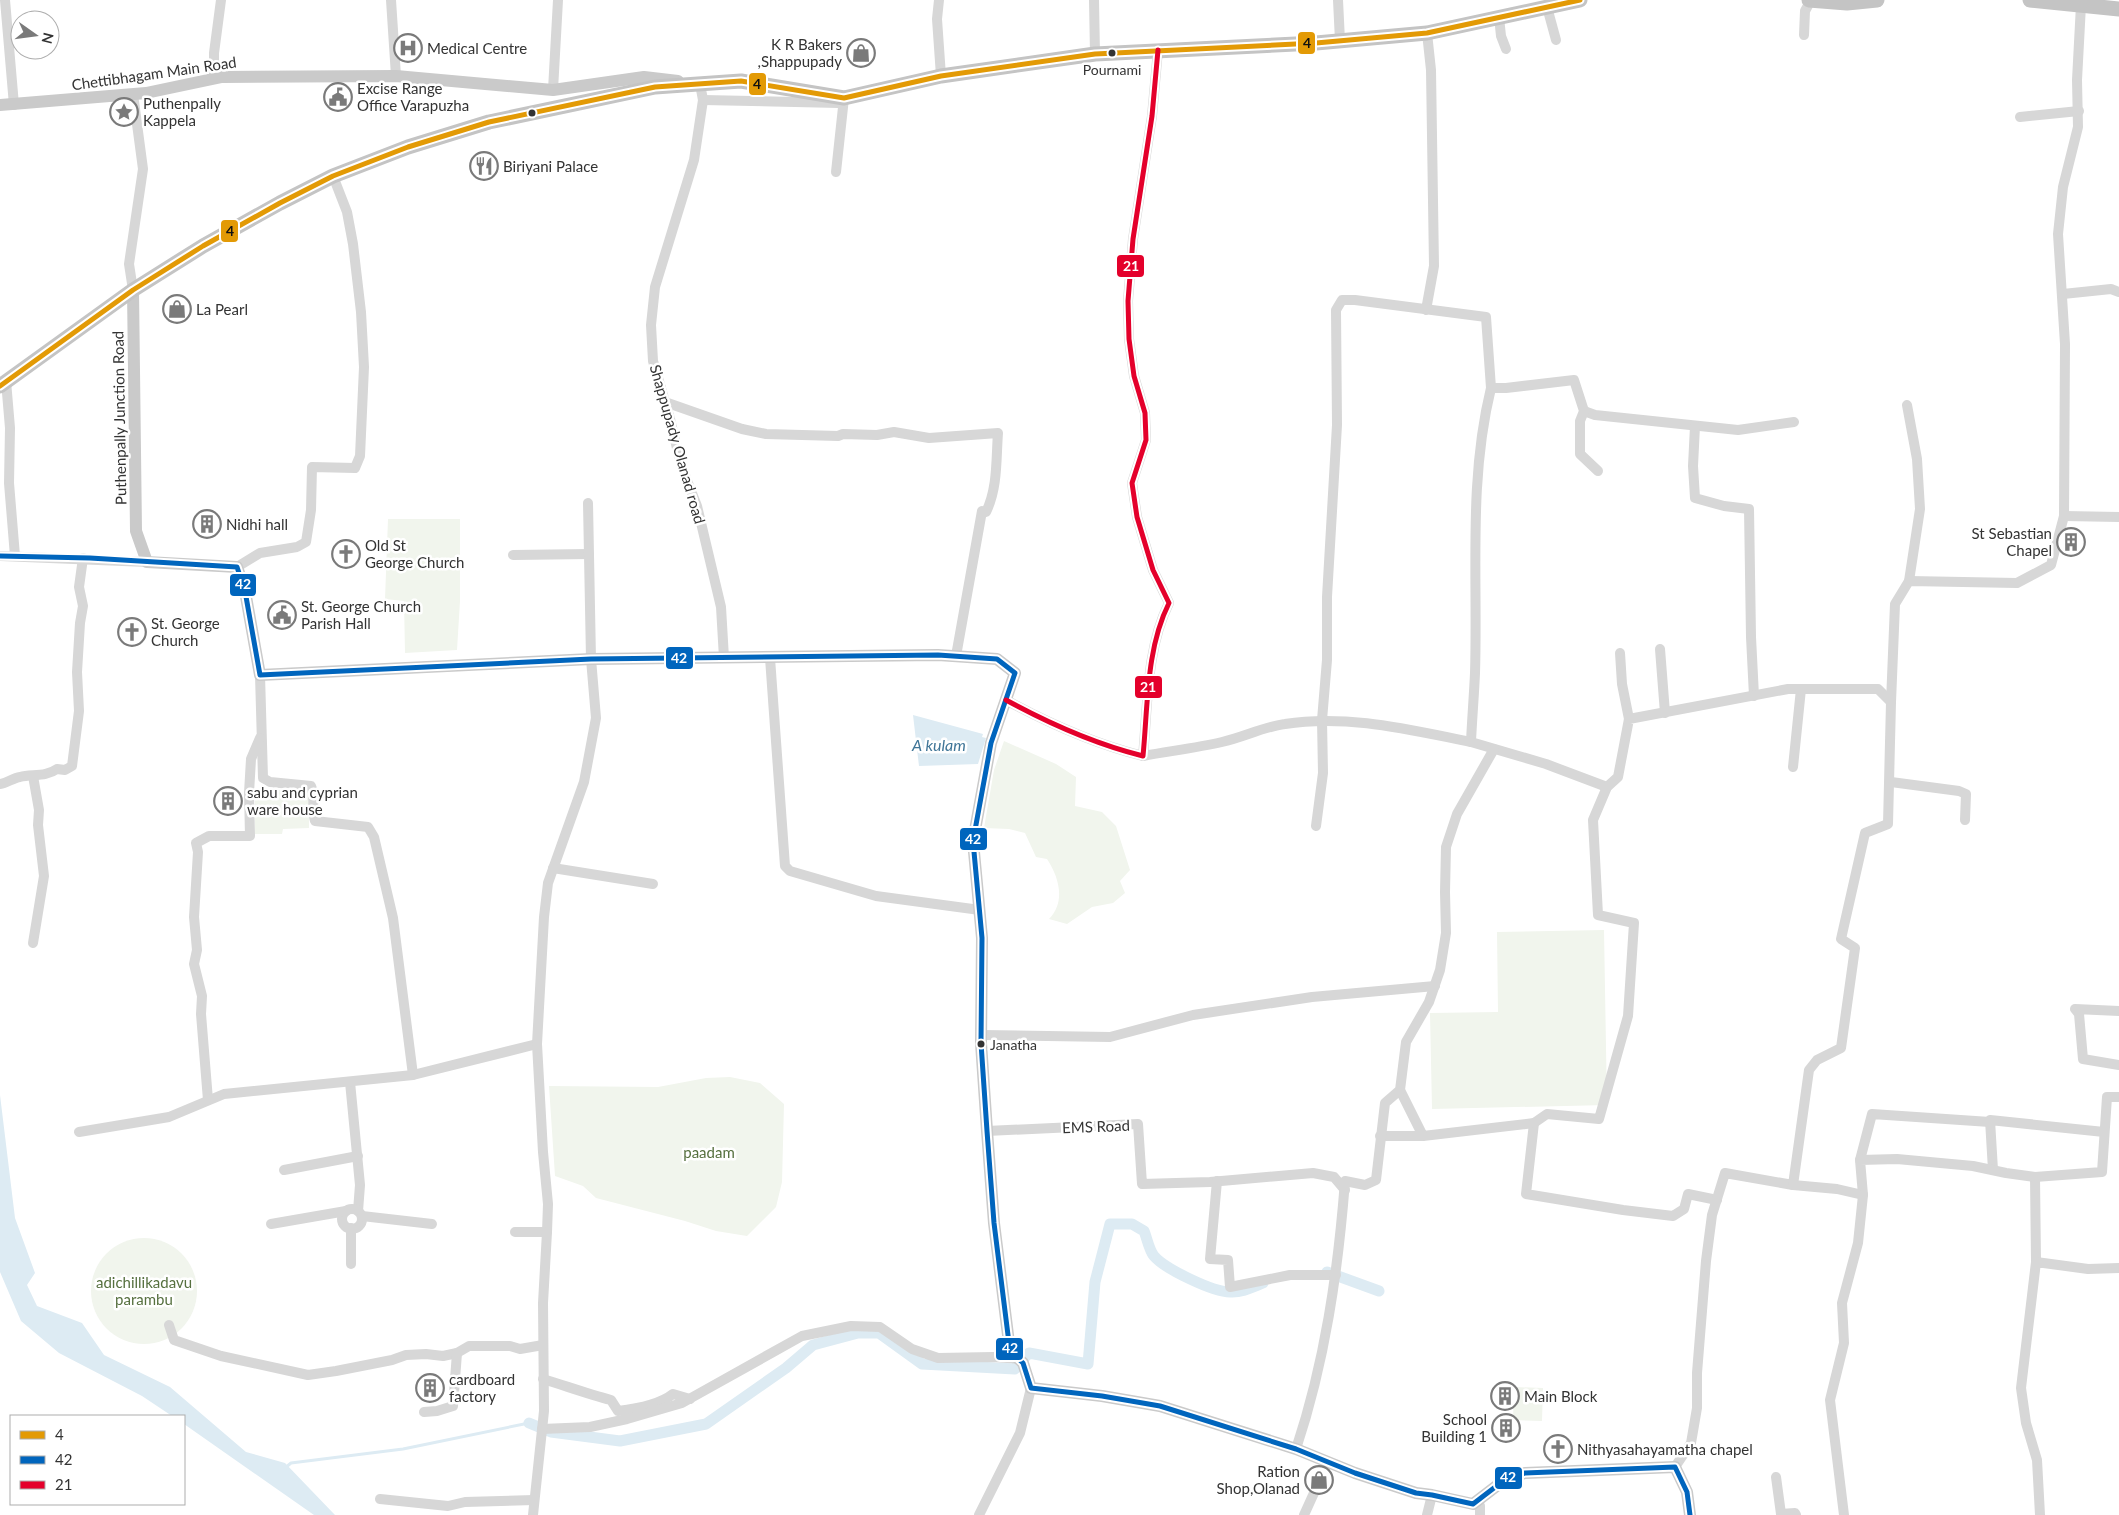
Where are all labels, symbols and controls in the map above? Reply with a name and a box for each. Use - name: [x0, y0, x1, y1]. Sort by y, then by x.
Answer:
- north arrow: [10, 10, 60, 60]
- text: N: [39, 31, 58, 46]
- line badge: 4: [1297, 31, 1316, 55]
- hospital icon: Medical Centre: [393, 33, 423, 63]
- text: 4: [1303, 34, 1311, 51]
- place label: K R Bakers ,Shappupady: [758, 35, 842, 70]
- shop icon: K R Bakers ,Shappupady: [846, 38, 876, 68]
- place label: Medical Centre: [427, 39, 527, 57]
- marker: Pournami: [1107, 48, 1117, 58]
- street label: Chettibhagam Main Road: [71, 53, 237, 93]
- place label: Pournami: [1083, 61, 1141, 78]
- line badge: 4: [748, 72, 767, 96]
- text: 4: [753, 75, 761, 92]
- place label: Excise Range Office Varapuzha: [357, 79, 469, 114]
- public building icon: Excise Range Office Varapuzha: [323, 82, 353, 112]
- place label: Puthenpally Kappela: [143, 94, 221, 129]
- place icon: Puthenpally Kappela: [109, 97, 139, 127]
- unlabelled marker: [527, 108, 537, 118]
- restaurant icon: Biriyani Palace: [469, 151, 499, 181]
- place label: Biriyani Palace: [503, 157, 598, 175]
- line badge: 4: [220, 219, 239, 243]
- text: 4: [226, 222, 234, 239]
- line badge: 21: [1116, 254, 1145, 278]
- text: 21: [1123, 257, 1139, 274]
- shop icon: La Pearl: [162, 294, 192, 324]
- place label: La Pearl: [196, 300, 248, 318]
- street label: Puthenpally Junction Road: [108, 331, 130, 505]
- street label: Shappupady Olanad road: [647, 362, 709, 526]
- building icon: Nidhi hall: [192, 509, 222, 539]
- place label: Nidhi hall: [226, 515, 288, 533]
- place label: St Sebastian Chapel: [1972, 524, 2052, 559]
- building icon: St Sebastian Chapel: [2056, 527, 2086, 557]
- place label: Old St George Church: [365, 536, 464, 571]
- church icon: Old St George Church: [331, 539, 361, 569]
- line badge: 42: [229, 573, 257, 597]
- text: 42: [235, 575, 251, 592]
- place label: St. George Church Parish Hall: [301, 597, 421, 632]
- public building icon: St. George Church Parish Hall: [267, 600, 297, 630]
- place label: St. George Church: [151, 614, 220, 649]
- church icon: St. George Church: [117, 617, 147, 647]
- line badge: 42: [665, 646, 694, 670]
- text: 42: [671, 649, 687, 666]
- line badge: 21: [1134, 675, 1163, 699]
- text: 21: [1140, 678, 1156, 695]
- water label: A kulam: [911, 735, 966, 754]
- place label: sabu and cyprian ware house: [247, 783, 358, 818]
- building icon: sabu and cyprian ware house: [213, 786, 243, 816]
- line badge: 42: [959, 827, 988, 851]
- text: 42: [965, 830, 981, 847]
- place label: Janatha: [990, 1036, 1037, 1053]
- marker: Janatha: [976, 1039, 986, 1049]
- street label: EMS Road: [1062, 1116, 1130, 1136]
- park label: paadam: [683, 1143, 735, 1161]
- park label: adichillikadavu parambu: [96, 1273, 192, 1308]
- line badge: 42: [995, 1337, 1024, 1361]
- text: 42: [1002, 1339, 1018, 1356]
- place label: cardboard factory: [449, 1370, 515, 1405]
- building icon: cardboard factory: [415, 1373, 445, 1403]
- building icon: Main Block: [1490, 1381, 1520, 1411]
- place label: Main Block: [1524, 1387, 1598, 1405]
- place label: School Building 1: [1421, 1410, 1487, 1445]
- building icon: School Building 1: [1491, 1413, 1521, 1443]
- legend: [10, 1415, 185, 1505]
- text: 4: [55, 1425, 64, 1443]
- church icon: Nithyasahayamatha chapel: [1543, 1434, 1573, 1464]
- place label: Nithyasahayamatha chapel: [1577, 1440, 1753, 1458]
- text: 42: [55, 1450, 72, 1468]
- place label: Ration Shop,Olanad: [1217, 1462, 1300, 1497]
- shop icon: Ration Shop,Olanad: [1304, 1465, 1334, 1495]
- line badge: 42: [1494, 1466, 1523, 1490]
- text: 42: [1500, 1468, 1516, 1485]
- text: 21: [55, 1475, 72, 1493]

